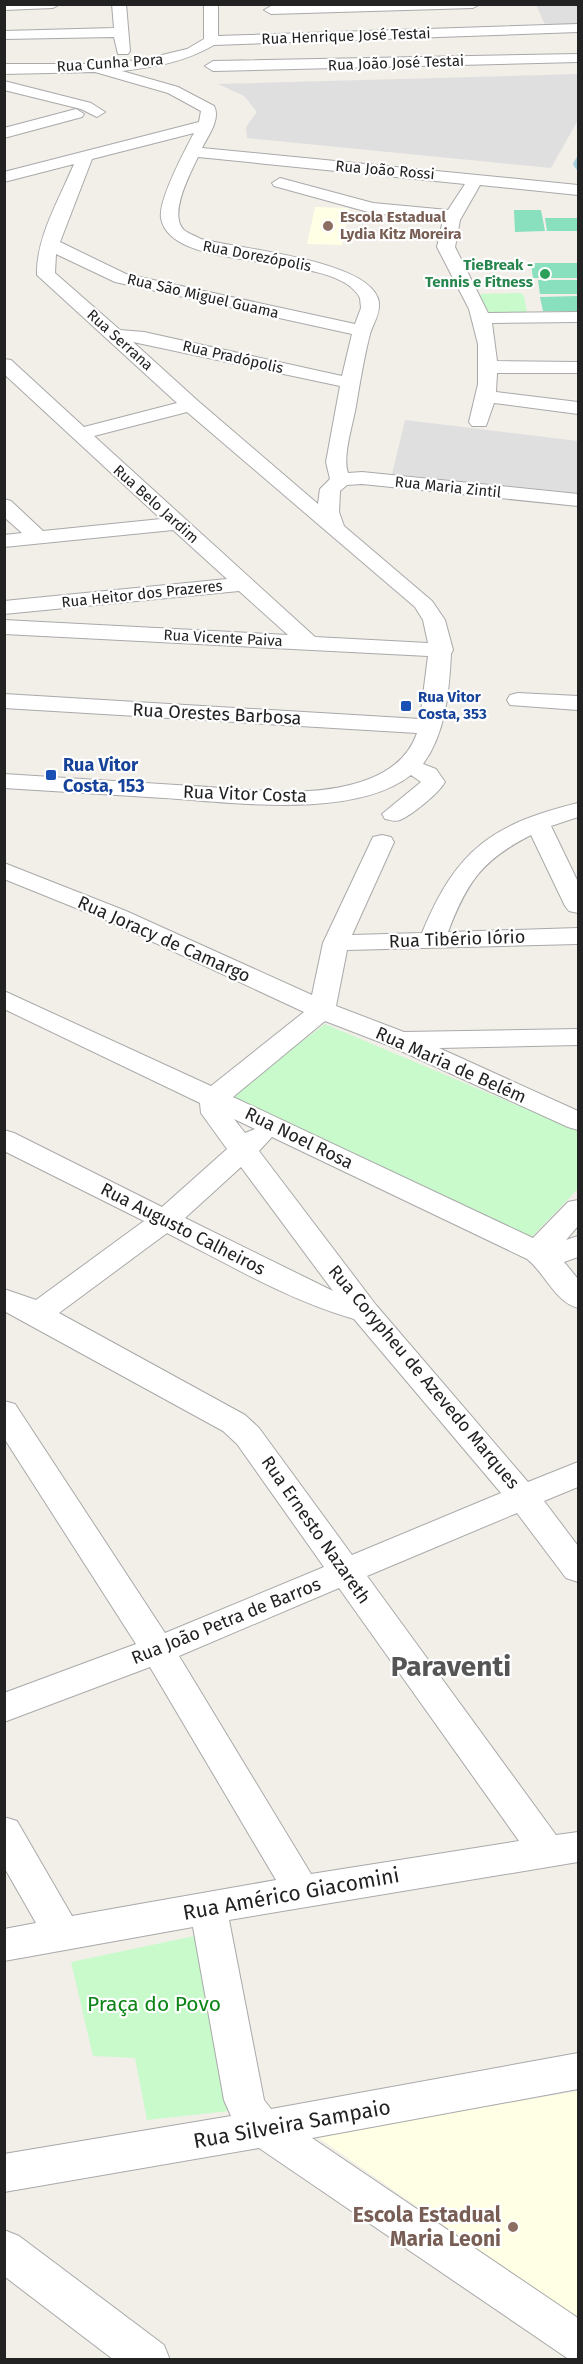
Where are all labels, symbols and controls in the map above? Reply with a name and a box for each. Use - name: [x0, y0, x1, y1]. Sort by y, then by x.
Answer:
- street label: Rua Henrique José Testai: [261, 24, 431, 48]
- street label: Rua Cunha Pora: [56, 50, 164, 76]
- street label: Rua João José Testai: [328, 52, 464, 74]
- street label: Rua João Rossi: [335, 157, 435, 183]
- place label: Escola Estadual Lydia Kitz Moreira: [340, 208, 462, 243]
- marker: Escola Estadual Lydia Kitz Moreira: [321, 219, 335, 233]
- street label: Rua Dorezópolis: [201, 237, 313, 275]
- place label: TieBreak - Tennis e Fitness: [425, 256, 533, 291]
- marker: TieBreak - Tennis e Fitness: [538, 267, 552, 281]
- street label: Rua São Miguel Guama: [125, 270, 281, 322]
- street label: Rua Serrana: [83, 306, 157, 374]
- street label: Rua Pradópolis: [181, 337, 285, 377]
- street label: Rua Belo Jardim: [110, 461, 202, 547]
- street label: Rua Maria Zintil: [394, 472, 503, 502]
- street label: Rua Heitor dos Prazeres: [61, 577, 223, 611]
- street label: Rua Vicente Paiva: [163, 626, 283, 650]
- place label: Rua Vitor Costa, 353: [418, 688, 487, 723]
- street label: Rua Orestes Barbosa: [132, 699, 302, 729]
- marker: Rua Vitor Costa, 353: [399, 699, 413, 713]
- place label: Rua Vitor Costa, 153: [63, 754, 145, 797]
- marker: Rua Vitor Costa, 153: [44, 768, 58, 782]
- street label: Rua Vitor Costa: [183, 781, 307, 807]
- street label: Rua Joracy de Camargo: [74, 891, 254, 987]
- street label: Rua Tibério Iório: [388, 926, 526, 952]
- street label: Rua Maria de Belém: [372, 1022, 530, 1108]
- street label: Rua Noel Rosa: [241, 1102, 357, 1174]
- street label: Rua Augusto Calheiros: [97, 1178, 269, 1280]
- street label: Rua Corypheu de Azevedo Marques: [324, 1260, 524, 1494]
- street label: Rua Ernesto Nazareth: [257, 1452, 375, 1608]
- street label: Rua João Petra de Barros: [128, 1573, 324, 1669]
- district label: Paraventi: [391, 1650, 511, 1683]
- street label: Rua Américo Giacomini: [181, 1862, 401, 1926]
- park label: Praça do Povo: [87, 1991, 221, 2017]
- street label: Rua Silveira Sampaio: [191, 2094, 393, 2154]
- place label: Escola Estadual Maria Leoni: [353, 2202, 502, 2252]
- marker: Escola Estadual Maria Leoni: [506, 2220, 520, 2234]

